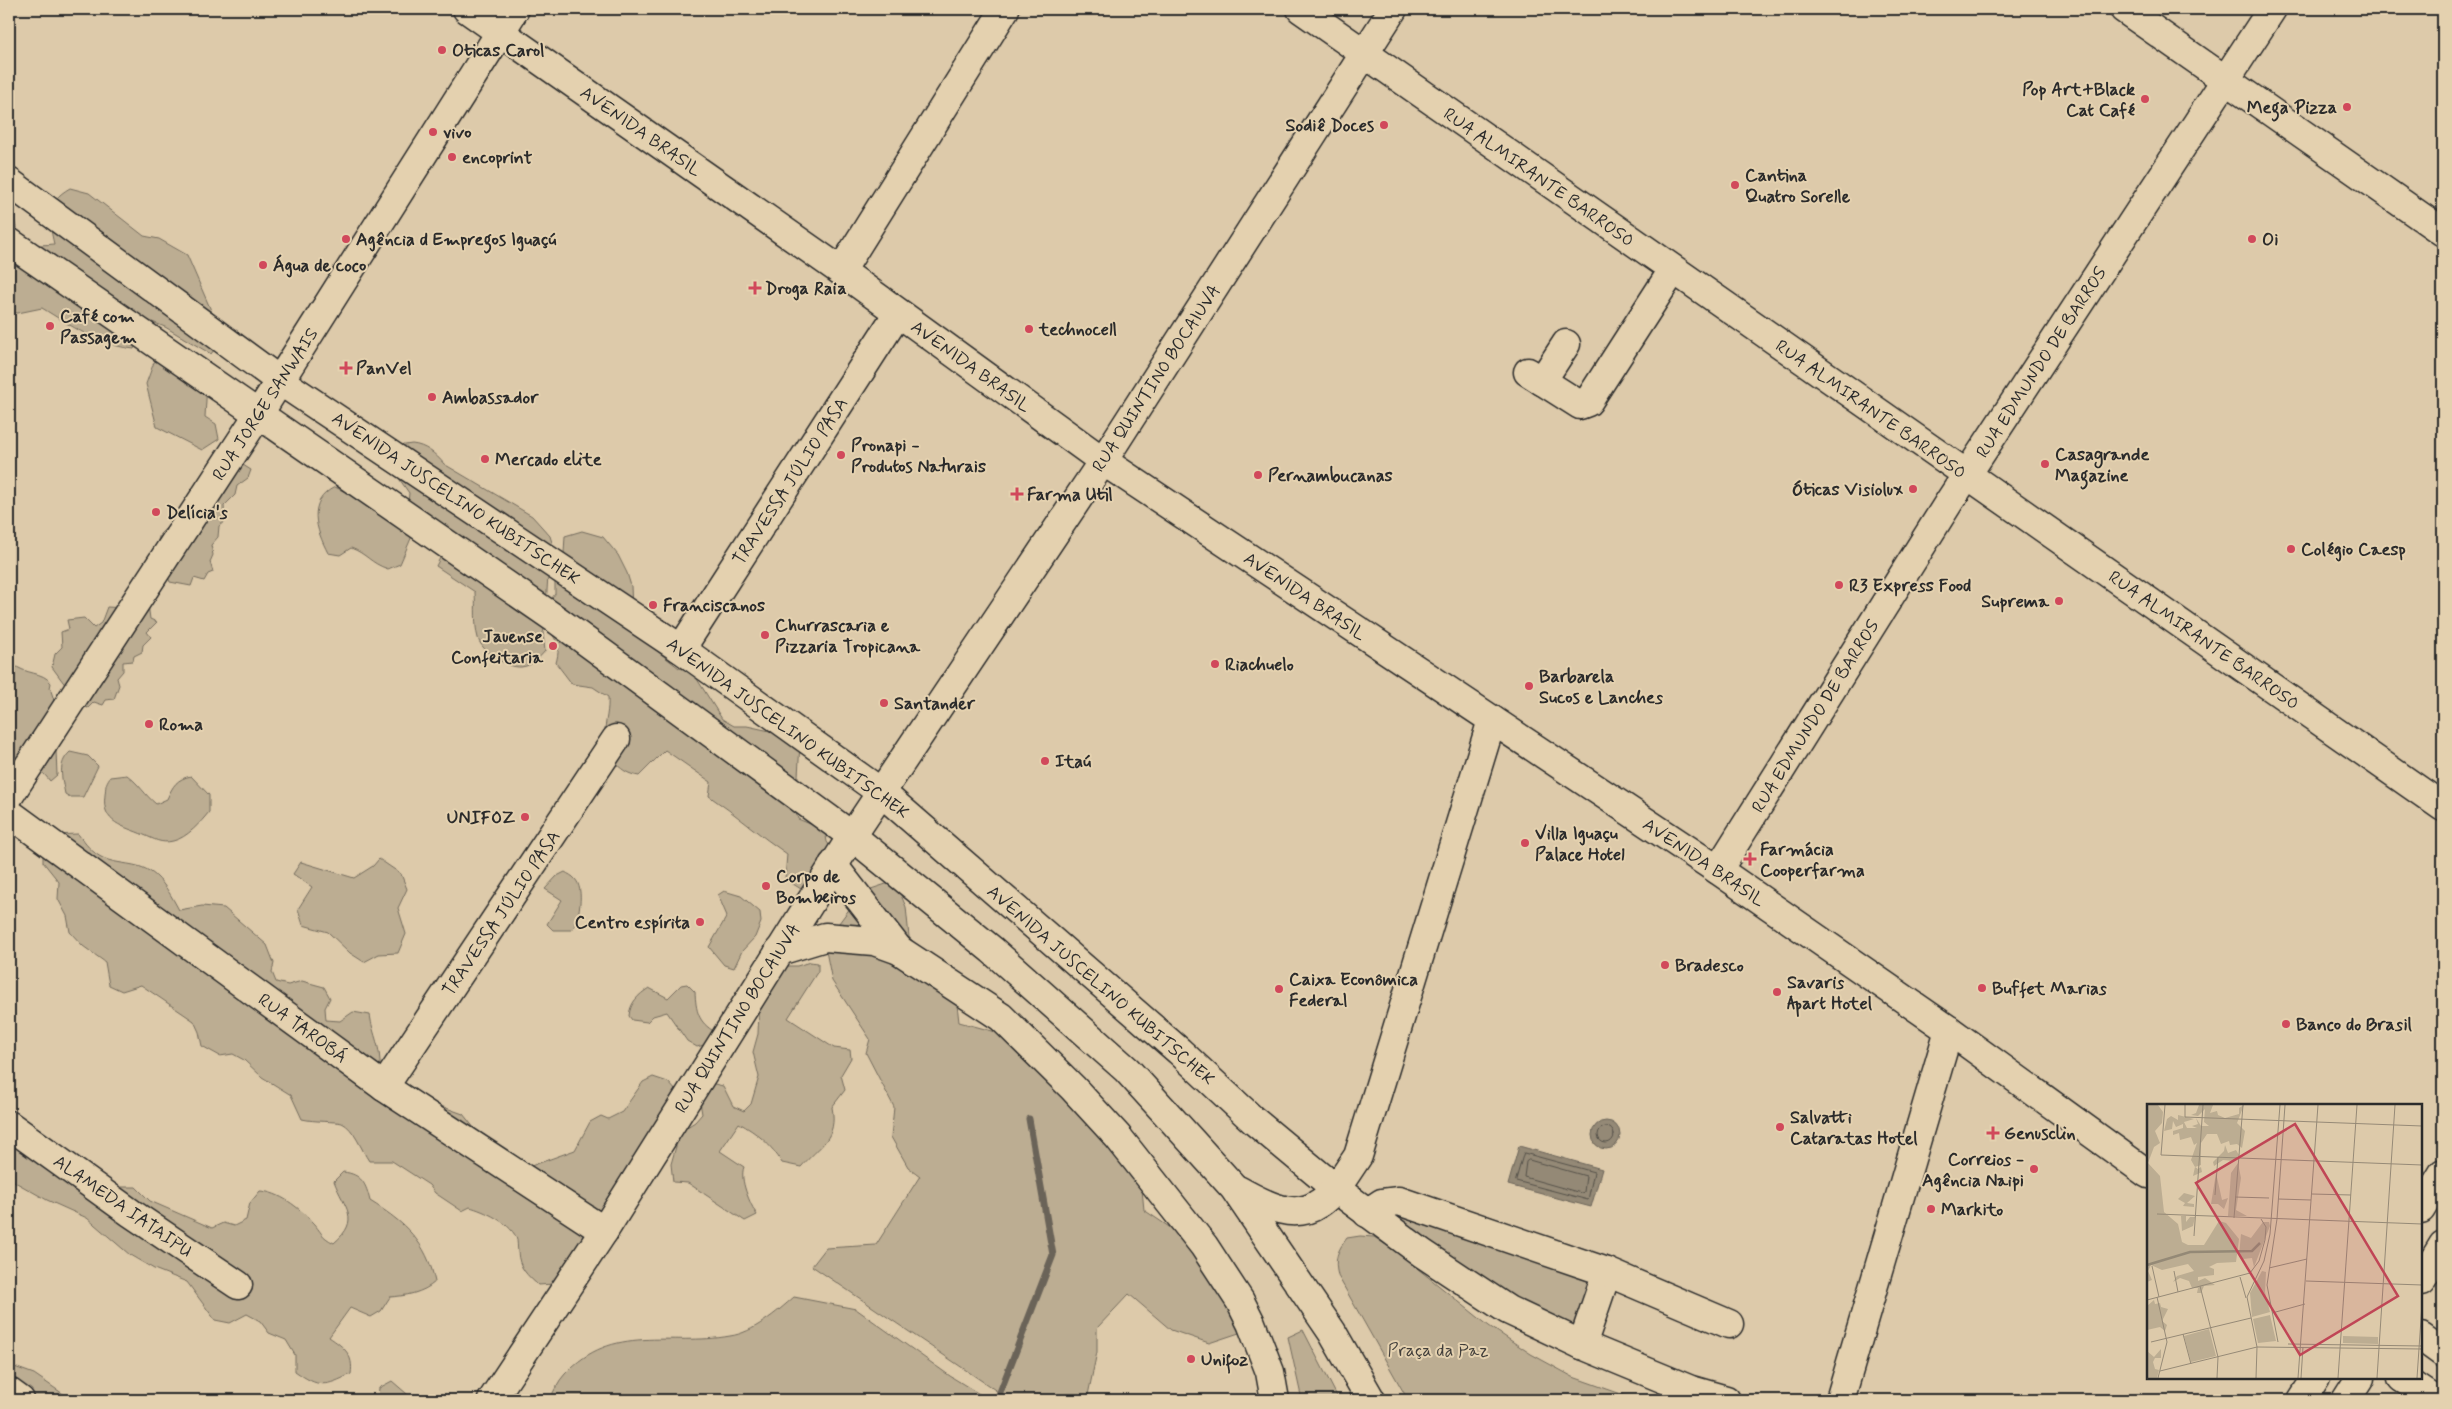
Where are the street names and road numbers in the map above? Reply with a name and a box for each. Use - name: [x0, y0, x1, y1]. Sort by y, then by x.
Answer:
- street label: AVENIDA BRASIL: [575, 81, 706, 183]
- street label: RUA ALMIRANTE BARROSO: [1438, 103, 1639, 253]
- street label: RUA EDMUNDO DE BARROS: [1971, 262, 2113, 463]
- street label: RUA QUINTINO BOCAIUVA: [1087, 280, 1227, 477]
- street label: AVENIDA BRASIL: [906, 315, 1035, 418]
- street label: RUA JORGE SANWAIS: [207, 323, 324, 486]
- street label: RUA ALMIRANTE BARROSO: [1770, 335, 1971, 485]
- street label: TRAVESSA JÚLIO PASA: [728, 393, 854, 570]
- street label: AVENIDA JUSCELINO KUBITSCHEK: [327, 407, 584, 591]
- street label: AVENIDA BRASIL: [1239, 547, 1370, 647]
- street label: RUA ALMIRANTE BARROSO: [2103, 566, 2304, 716]
- street label: RUA EDMUNDO DE BARROS: [1746, 615, 1885, 818]
- street label: AVENIDA JUSCELINO KUBITSCHEK: [661, 633, 914, 825]
- street label: AVENIDA BRASIL: [1638, 813, 1769, 913]
- street label: TRAVESSA JÚLIO PASA: [437, 826, 566, 1001]
- street label: AVENIDA JUSCELINO KUBITSCHEK: [981, 880, 1219, 1091]
- street label: RUA QUINTINO BOCAIUVA: [670, 919, 806, 1118]
- street label: RUA TAROBÁ: [253, 988, 352, 1069]
- street label: ALAMEDA IATAIPU: [48, 1150, 197, 1264]

